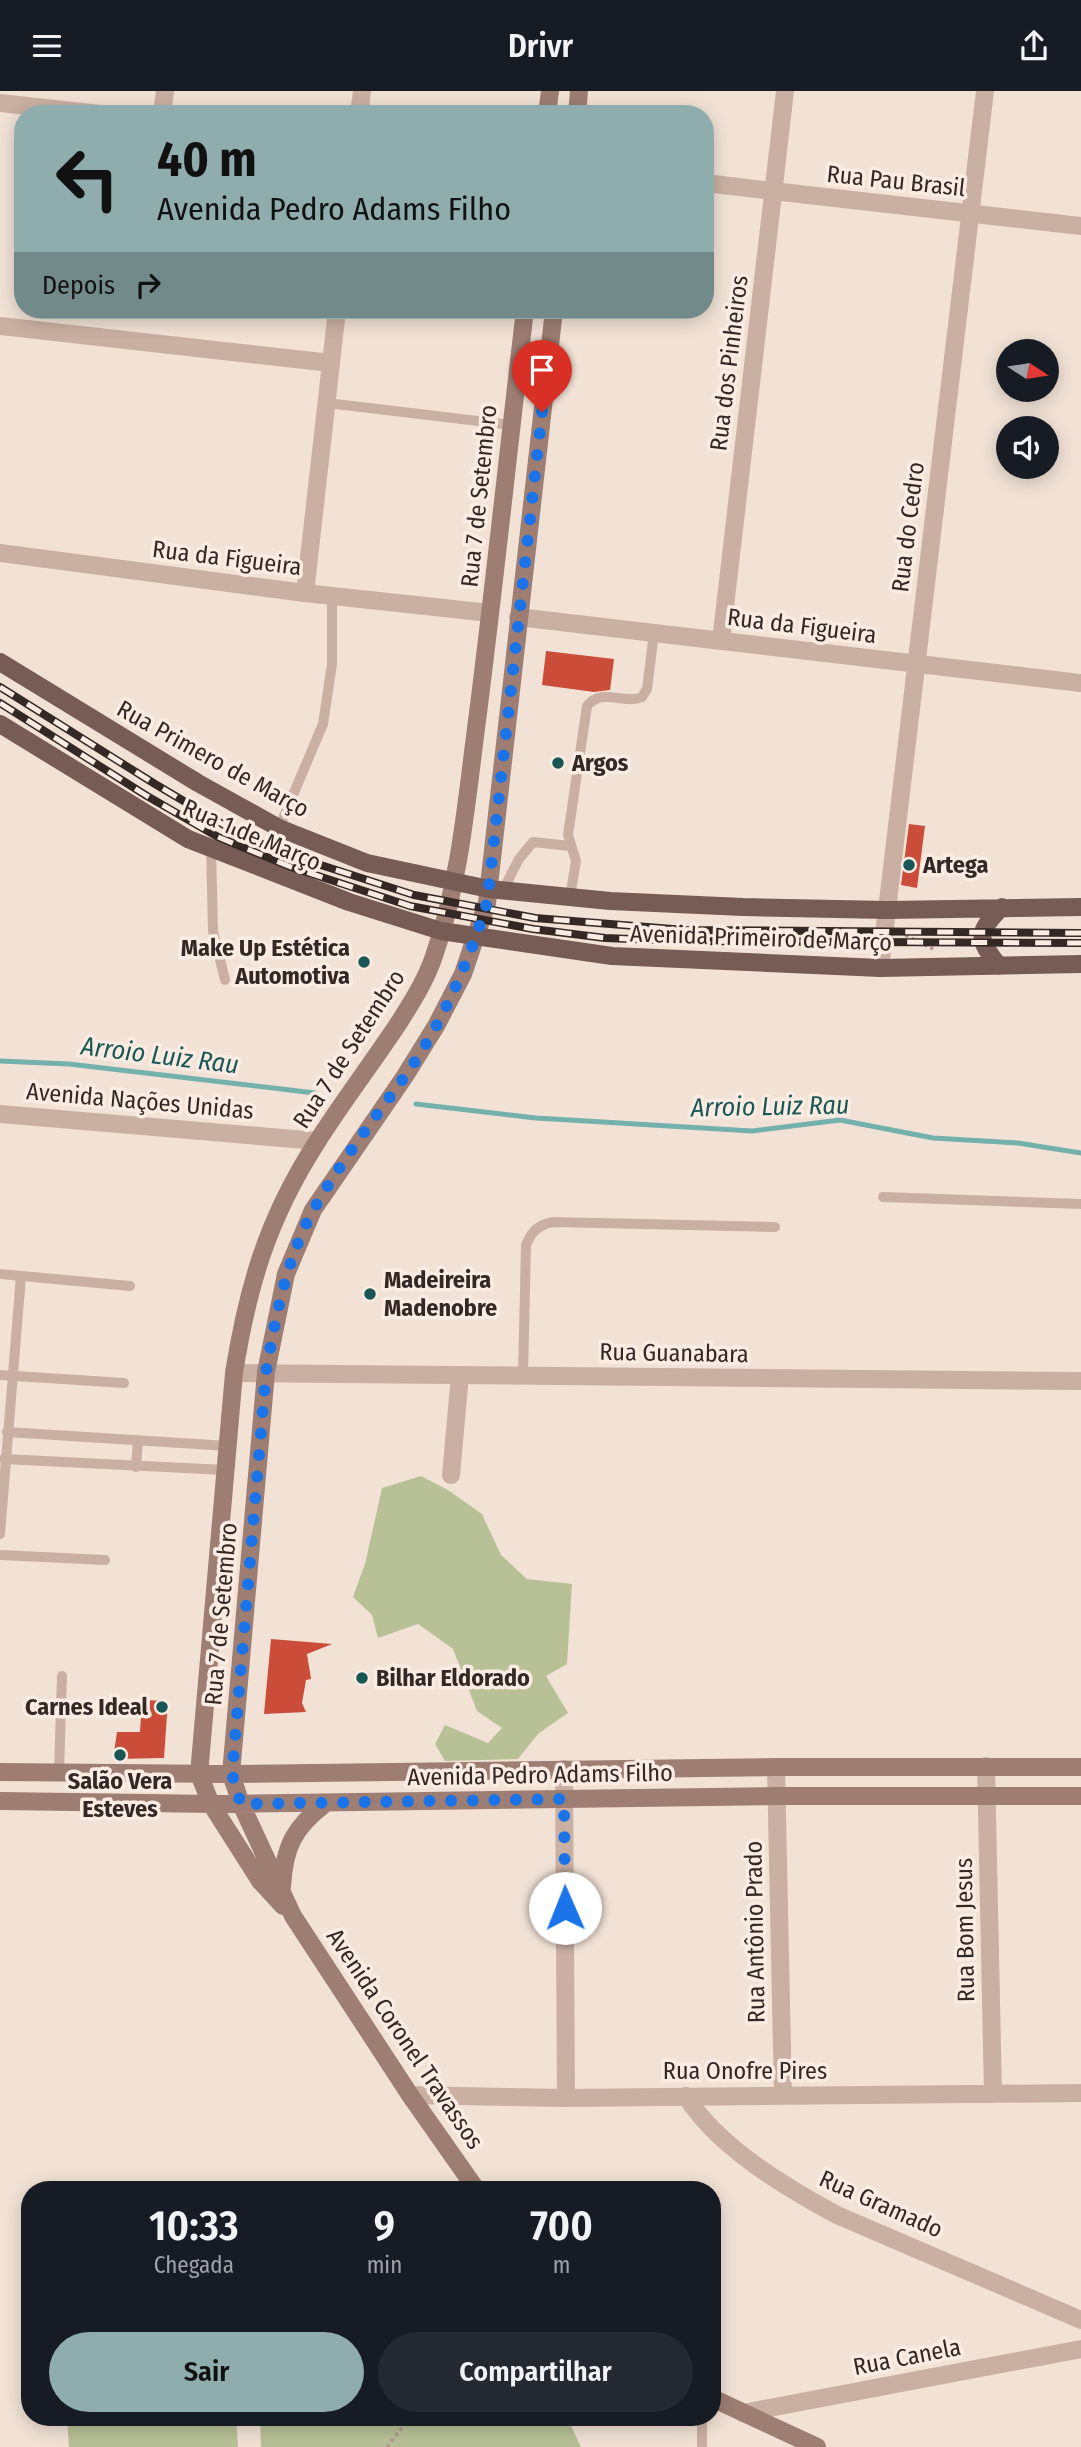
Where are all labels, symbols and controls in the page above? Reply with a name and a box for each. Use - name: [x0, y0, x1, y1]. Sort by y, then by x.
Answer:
- icon: menu: [28, 27, 66, 65]
- text: Drivr: [508, 27, 573, 65]
- icon: share: [1015, 27, 1053, 65]
- text: 40 m: [157, 130, 257, 189]
- icon: left: [42, 133, 133, 224]
- street label: Rua Pau Brasil: [825, 160, 967, 202]
- text: Avenida Pedro Adams Filho: [157, 190, 511, 228]
- icon: right: [129, 266, 167, 304]
- text: Depois: [42, 270, 115, 301]
- street label: Rua dos Pinheiros: [704, 274, 754, 452]
- north arrow: [996, 339, 1059, 403]
- map controls: [996, 339, 1059, 479]
- pin: [512, 340, 572, 412]
- icon: arrive: [523, 351, 561, 389]
- street label: Rua 7 de Setembro: [455, 403, 503, 589]
- button: sound: [996, 416, 1059, 479]
- street label: Rua do Cedro: [886, 460, 930, 594]
- street label: Rua da Figueira: [151, 535, 303, 581]
- street label: Rua da Figueira: [726, 603, 878, 649]
- street label: Rua Primero de Março: [112, 695, 314, 823]
- place label: Argos: [571, 749, 629, 777]
- marker: Argos: [550, 755, 566, 771]
- street label: Rua 1 de Março: [179, 793, 325, 877]
- place label: Artega: [922, 851, 988, 879]
- marker: Artega: [901, 857, 917, 873]
- street label: Avenida Primeiro de Março: [629, 919, 893, 957]
- place label: Make Up Estética Automotiva: [181, 934, 350, 990]
- marker: Make Up Estética Automotiva: [356, 954, 372, 970]
- street label: Rua 7 de Setembro: [287, 964, 411, 1134]
- water label: Arroio Luiz Rau: [78, 1030, 240, 1081]
- street label: Avenida Nações Unidas: [25, 1077, 255, 1125]
- water label: Arroio Luiz Rau: [690, 1090, 849, 1123]
- place label: Madeireira Madenobre: [384, 1266, 497, 1322]
- marker: Madeireira Madenobre: [362, 1286, 378, 1302]
- street label: Rua Guanabara: [599, 1338, 749, 1368]
- street label: Rua 7 de Setembro: [199, 1521, 243, 1707]
- place label: Bilhar Eldorado: [376, 1664, 530, 1692]
- marker: Bilhar Eldorado: [354, 1670, 370, 1686]
- place label: Carnes Ideal: [25, 1693, 148, 1721]
- marker: Carnes Ideal: [154, 1699, 170, 1715]
- marker: Salão Vera Esteves: [112, 1747, 128, 1763]
- street label: Avenida Pedro Adams Filho: [407, 1759, 673, 1791]
- place label: Salão Vera Esteves: [68, 1767, 172, 1823]
- street label: Rua Antônio Prado: [739, 1841, 771, 2023]
- street label: Rua Bom Jesus: [950, 1858, 980, 2002]
- position arrow: [528, 1871, 602, 1945]
- street label: Avenida Coronel Travassos: [321, 1924, 489, 2154]
- street label: Rua Onofre Pires: [663, 2057, 827, 2085]
- street label: Rua Gramado: [815, 2164, 947, 2244]
- text: 10:33: [149, 2201, 239, 2251]
- text: 9: [374, 2201, 395, 2251]
- text: 700: [530, 2201, 593, 2251]
- text: Chegada: [154, 2251, 234, 2279]
- text: min: [367, 2251, 402, 2279]
- text: m: [553, 2251, 570, 2279]
- button: Sair: [49, 2332, 364, 2412]
- button: Compartilhar: [378, 2332, 693, 2412]
- street label: Rua Canela: [851, 2333, 963, 2381]

